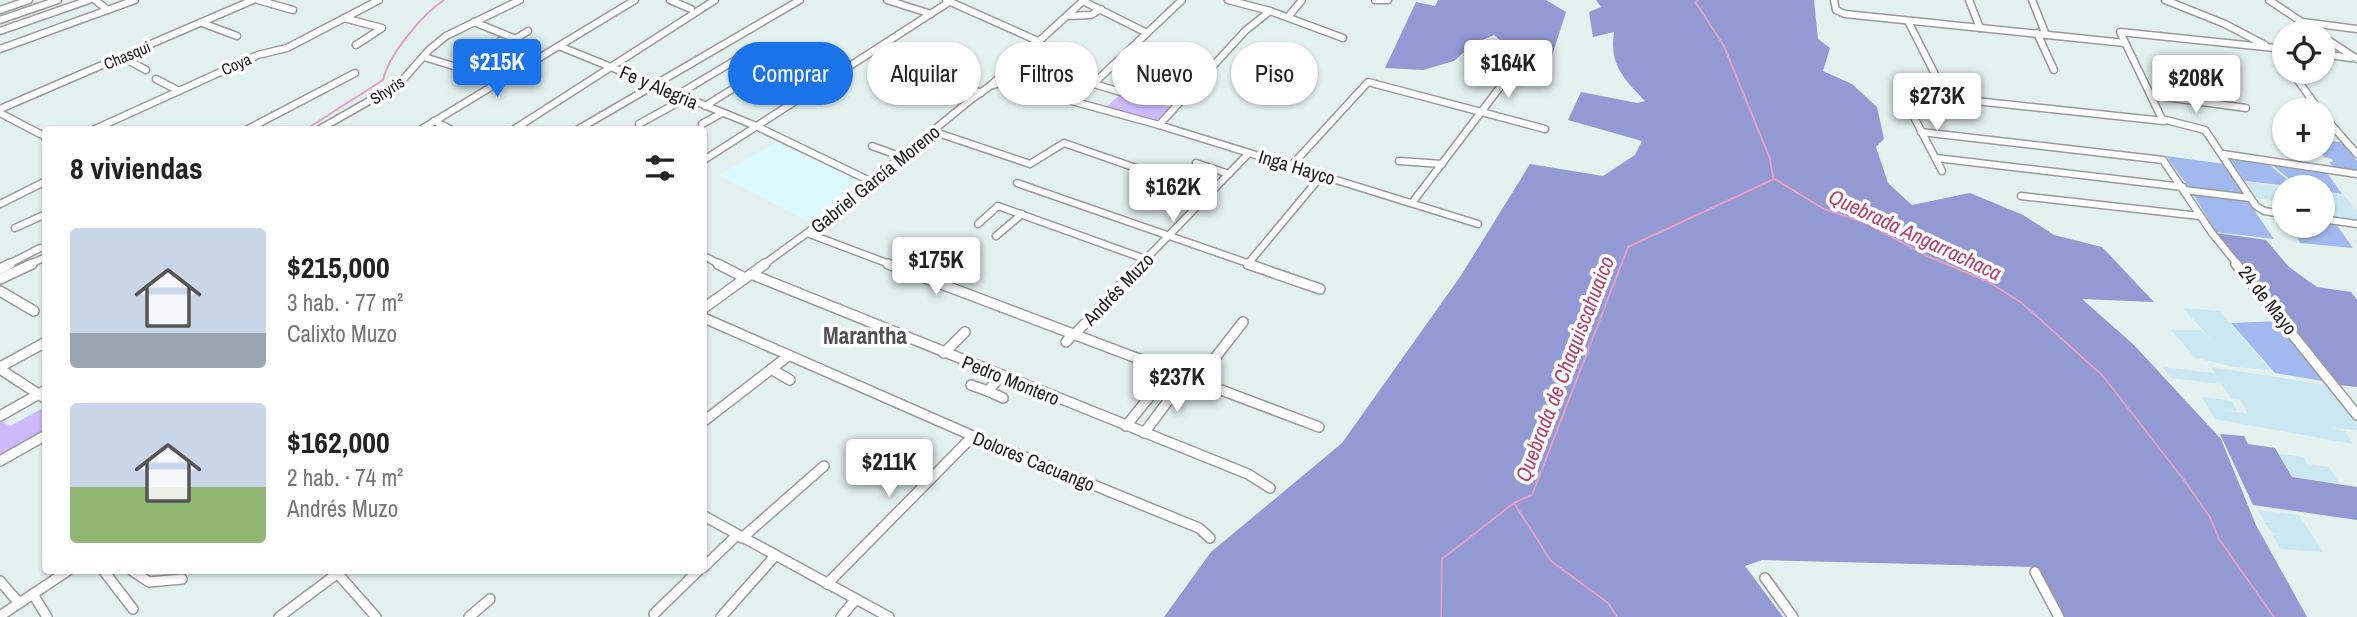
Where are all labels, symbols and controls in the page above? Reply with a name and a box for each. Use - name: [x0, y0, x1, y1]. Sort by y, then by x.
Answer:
- map controls: [2272, 21, 2335, 238]
- button: locate: [2272, 21, 2335, 84]
- street label: Chasqui: [100, 35, 154, 75]
- pin: $215K: [448, 40, 546, 99]
- pin: $164K: [1459, 41, 1557, 100]
- chip: Comprar: [728, 42, 853, 105]
- chip: Alquilar: [867, 42, 981, 105]
- chip: Filtros: [995, 42, 1098, 105]
- chip: Nuevo: [1112, 42, 1217, 105]
- chip: Piso: [1231, 42, 1318, 105]
- text: $215K: [469, 46, 525, 77]
- street label: Coya: [218, 47, 255, 80]
- text: $164K: [1480, 47, 1536, 78]
- pin: $208K: [2147, 55, 2245, 115]
- street label: Fe y Alegria: [616, 59, 702, 115]
- text: $208K: [2168, 62, 2224, 93]
- street label: Shyris: [365, 71, 409, 109]
- pin: $273K: [1888, 74, 1986, 133]
- text: $273K: [1909, 80, 1965, 111]
- button: +: [2272, 98, 2335, 161]
- street label: Gabriel García Moreno: [805, 119, 945, 239]
- street label: Inga Hayco: [1256, 143, 1338, 191]
- text: 8 viviendas: [70, 148, 203, 188]
- icon: filters: [641, 149, 679, 187]
- pin: $162K: [1124, 164, 1222, 224]
- text: $162K: [1145, 171, 1201, 202]
- button: −: [2272, 175, 2335, 238]
- water label: Quebrada Angarrachaca: [1824, 182, 2006, 287]
- pin: $175K: [887, 238, 985, 297]
- text: $175K: [908, 244, 964, 275]
- text: $215,000: [287, 247, 390, 287]
- street label: Andrés Muzo: [1076, 247, 1159, 332]
- water label: Quebrada de Chaquiscahuaico: [1508, 252, 1621, 486]
- icon: home: [126, 256, 210, 340]
- street label: 24 de Mayo: [2233, 260, 2303, 340]
- text: 3 hab. · 77 m²: [287, 287, 403, 318]
- text: Calixto Muzo: [287, 318, 397, 349]
- district label: Marantha: [823, 320, 907, 351]
- street label: Pedro Montero: [958, 349, 1064, 411]
- pin: $237K: [1128, 354, 1226, 414]
- text: $237K: [1149, 361, 1205, 392]
- text: $162,000: [287, 422, 390, 462]
- street label: Dolores Cacuango: [969, 425, 1099, 497]
- icon: home: [126, 431, 210, 515]
- pin: $211K: [840, 440, 938, 499]
- text: $211K: [862, 446, 916, 477]
- text: 2 hab. · 74 m²: [287, 462, 403, 493]
- text: Andrés Muzo: [287, 493, 398, 524]

